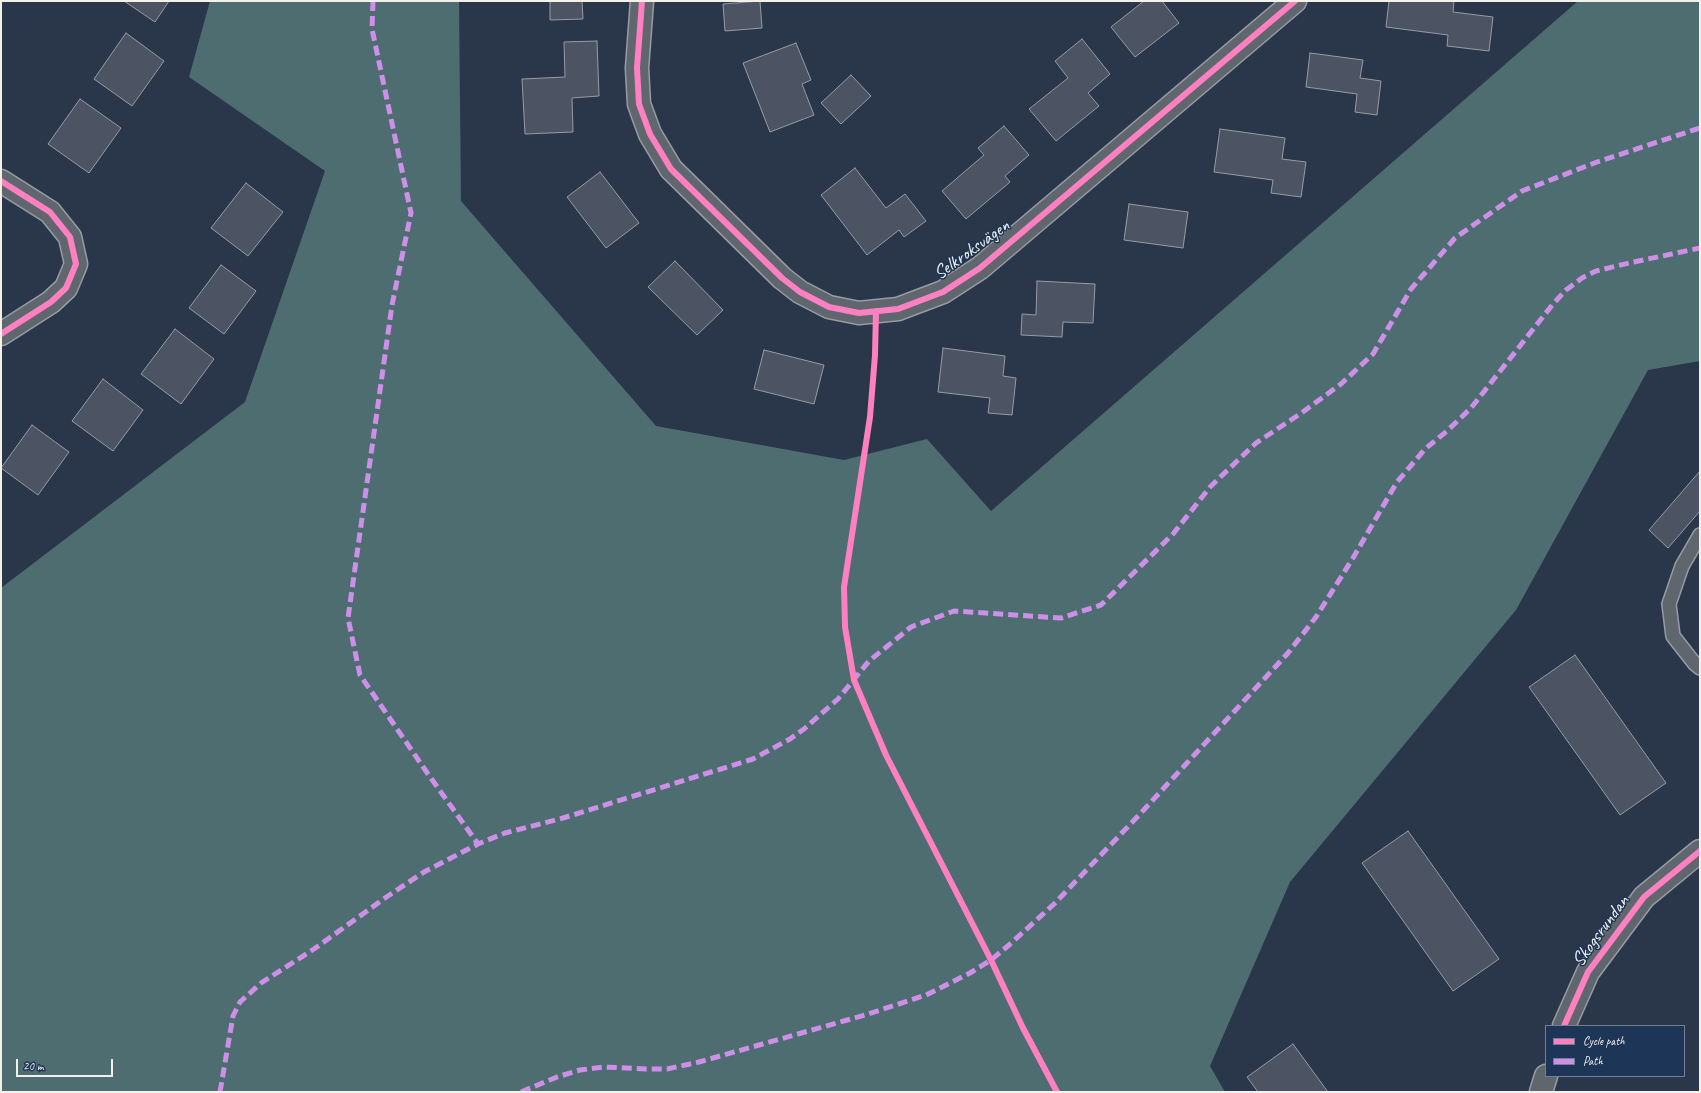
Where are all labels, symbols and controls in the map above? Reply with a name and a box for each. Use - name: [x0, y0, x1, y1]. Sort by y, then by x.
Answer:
- street label: Selkroksvägen: [930, 215, 1014, 285]
- street label: Skogsrundan: [1567, 891, 1635, 971]
- legend: [1545, 1025, 1685, 1077]
- text: Cycle path: [1583, 1033, 1625, 1049]
- scale bar: [18, 1051, 115, 1077]
- text: Path: [1583, 1053, 1603, 1069]
- text: 20 m: [23, 1058, 43, 1074]

